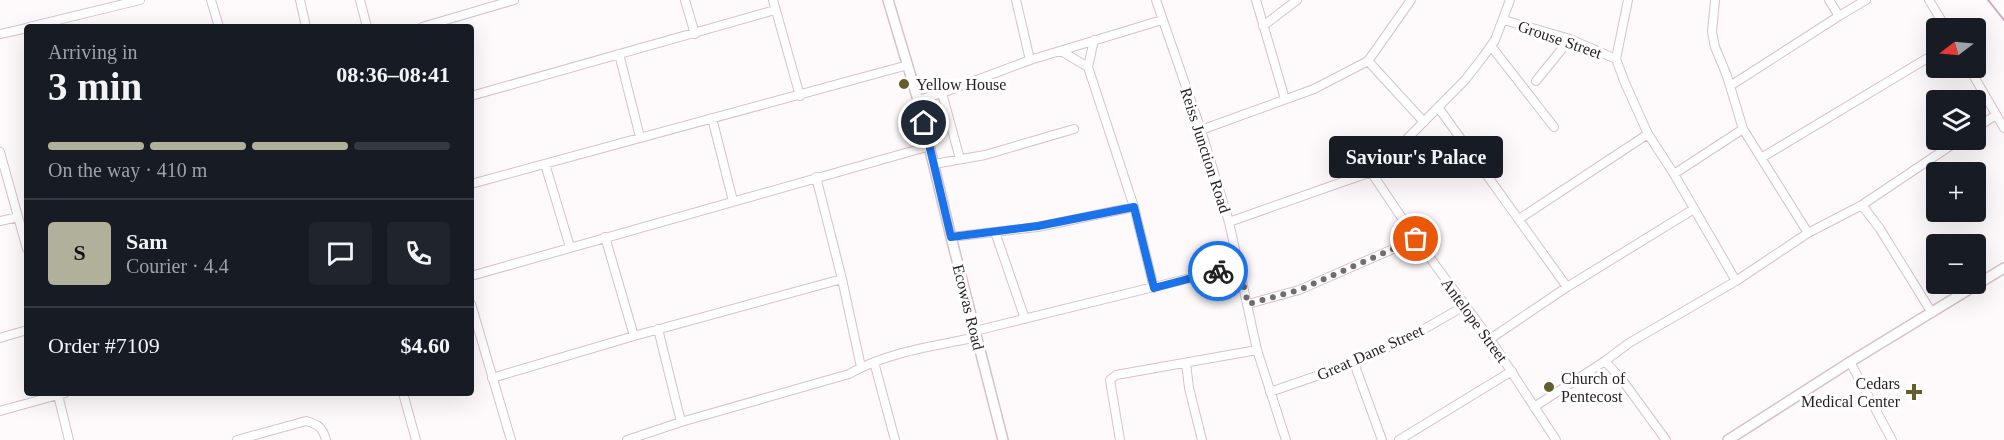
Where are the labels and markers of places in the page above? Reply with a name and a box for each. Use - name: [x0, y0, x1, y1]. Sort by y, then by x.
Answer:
- place label: Yellow House: [916, 76, 1006, 93]
- marker: Yellow House: [897, 77, 911, 91]
- pin: [898, 97, 949, 148]
- callout: Saviour's Palace: [1329, 137, 1503, 179]
- pin: [1390, 213, 1441, 264]
- place label: Church of Pentecost: [1561, 370, 1626, 405]
- place label: Cedars Medical Center: [1801, 375, 1901, 410]
- marker: Church of Pentecost: [1542, 380, 1556, 394]
- marker: Cedars Medical Center: [1905, 383, 1923, 401]

